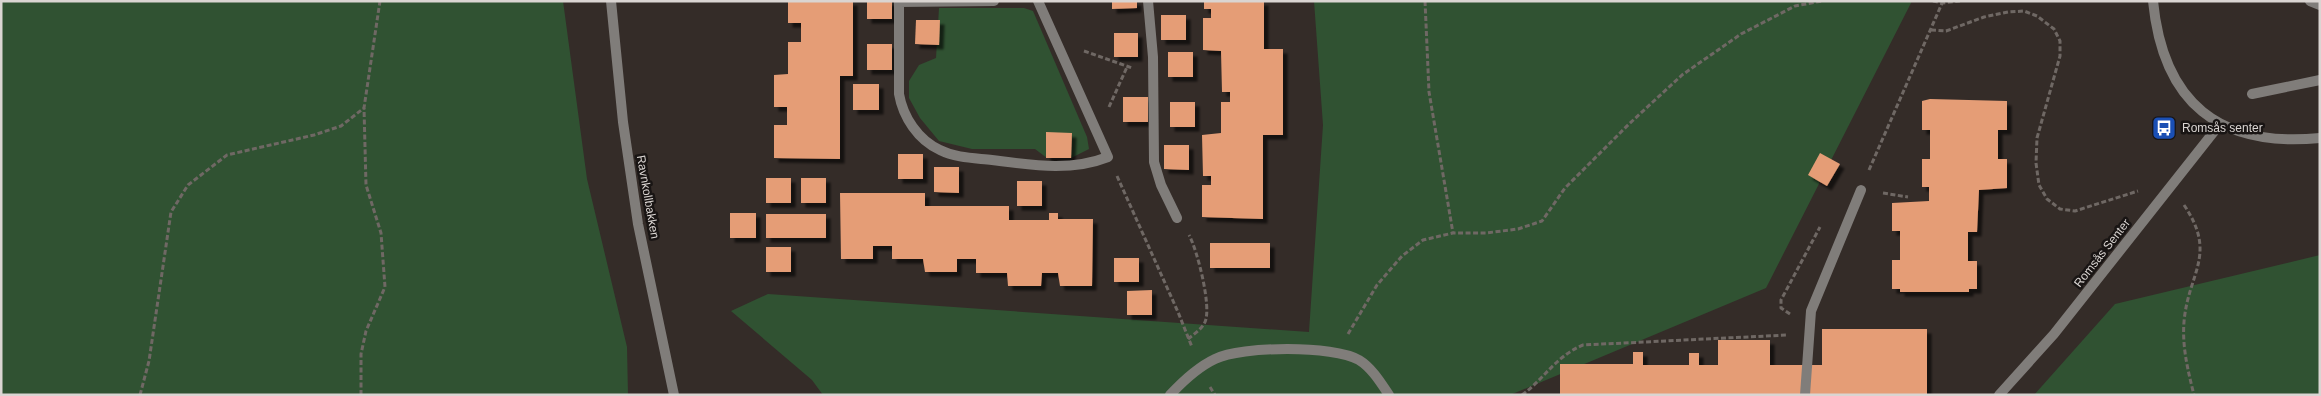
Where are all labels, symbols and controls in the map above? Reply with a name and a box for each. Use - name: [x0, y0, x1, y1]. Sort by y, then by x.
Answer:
- bus stop icon: Romsås senter: [2151, 115, 2177, 141]
- place label: Romsås senter: [2182, 121, 2263, 135]
- street label: Ravnkollbakken: [634, 154, 662, 240]
- street label: Romsås Senter: [2071, 216, 2133, 290]

